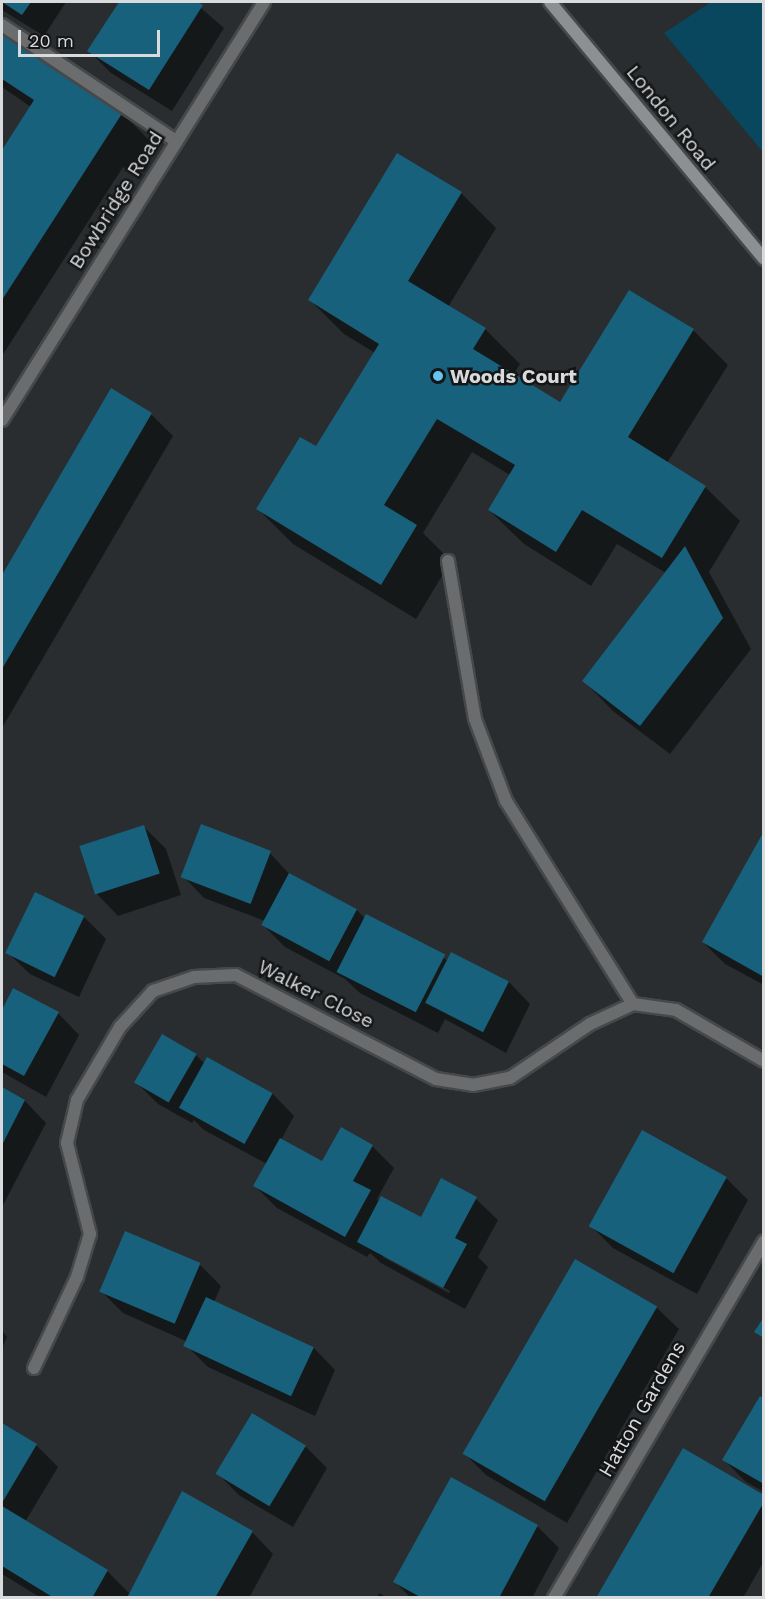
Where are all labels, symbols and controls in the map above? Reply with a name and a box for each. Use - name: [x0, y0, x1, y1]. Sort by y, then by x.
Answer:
- scale bar: [21, 18, 164, 56]
- text: 20 m: [29, 30, 74, 51]
- street label: London Road: [621, 60, 721, 176]
- street label: Bowbridge Road: [64, 127, 168, 273]
- place label: Woods Court: [450, 364, 577, 388]
- marker: Woods Court: [431, 369, 445, 383]
- street label: Walker Close: [254, 954, 378, 1034]
- street label: Hatton Gardens: [593, 1337, 691, 1481]

